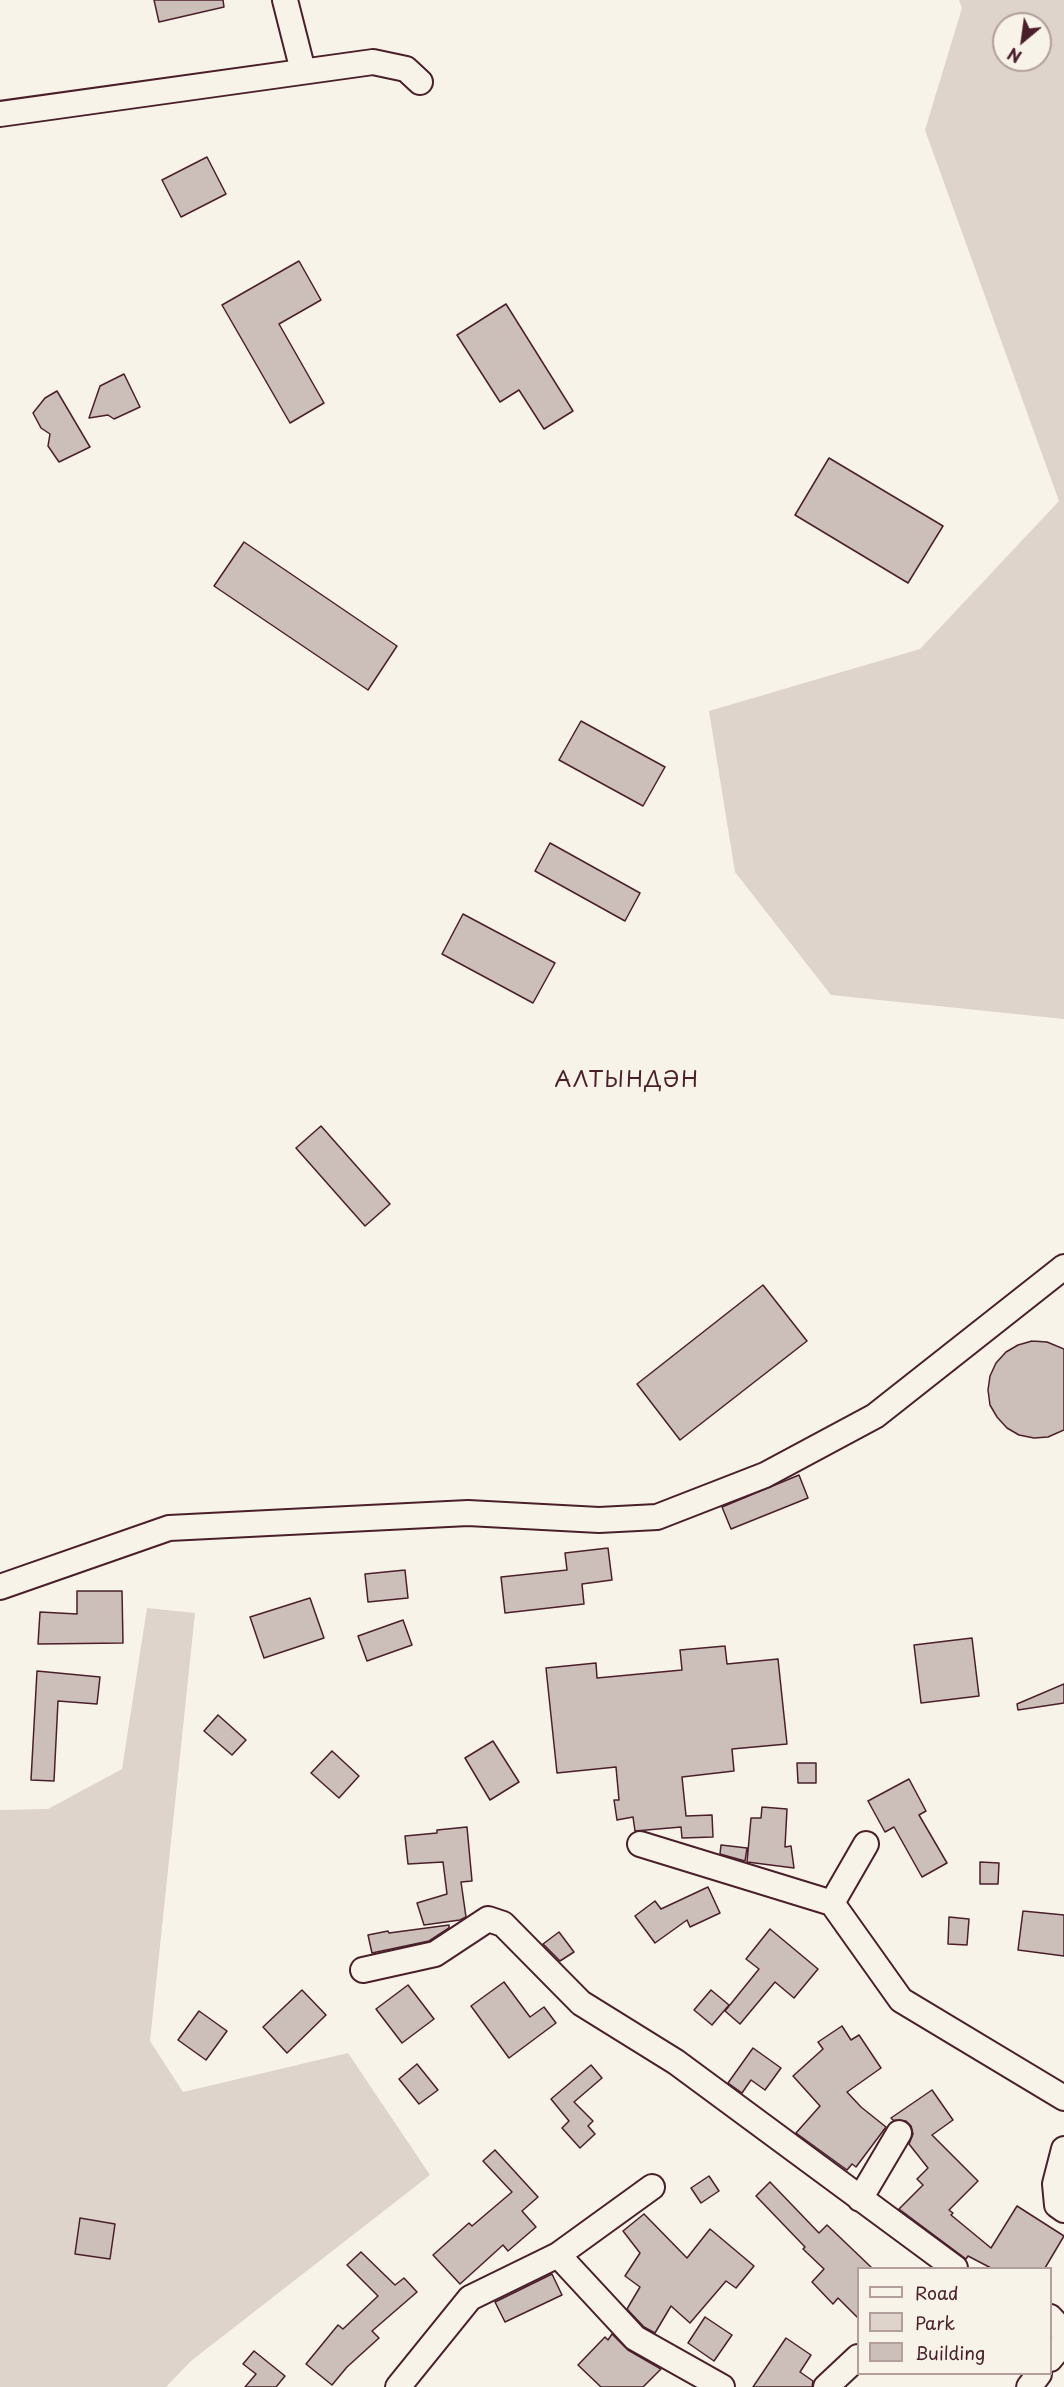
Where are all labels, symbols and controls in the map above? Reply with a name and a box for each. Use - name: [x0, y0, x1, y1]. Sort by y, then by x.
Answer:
- north arrow: [992, 12, 1052, 72]
- text: N: [1003, 42, 1026, 70]
- district label: АЛТЫНДӘН: [555, 1068, 699, 1094]
- legend: [857, 2267, 1052, 2375]
- text: Road: [915, 2279, 959, 2306]
- text: Park: [915, 2309, 955, 2336]
- text: Building: [915, 2339, 985, 2366]

